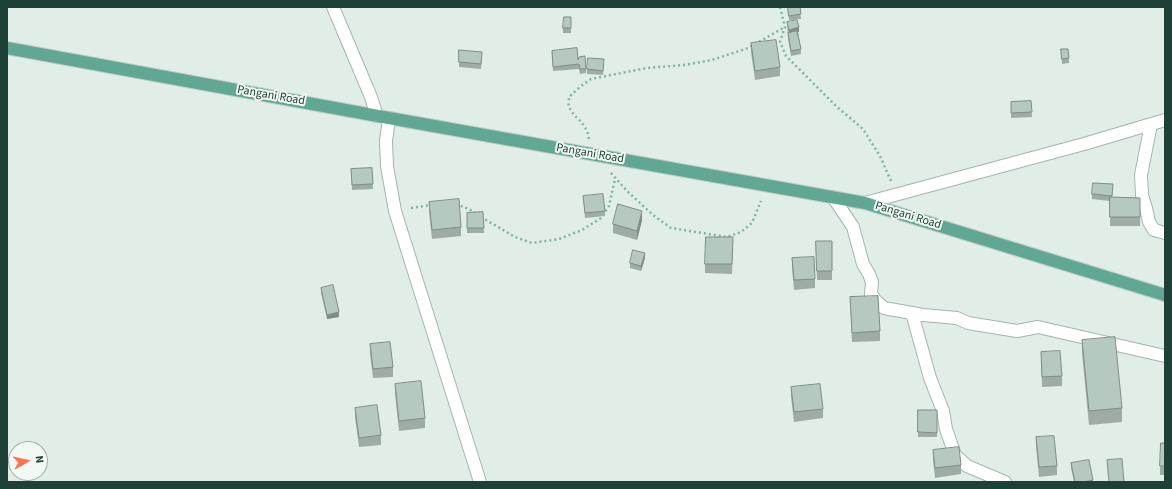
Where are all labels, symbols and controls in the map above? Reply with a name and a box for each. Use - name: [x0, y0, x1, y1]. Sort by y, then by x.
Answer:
- street label: Pangani Road: [236, 83, 306, 109]
- street label: Pangani Road: [555, 141, 625, 167]
- street label: Pangani Road: [873, 199, 943, 233]
- north arrow: [8, 441, 48, 481]
- text: N: [31, 455, 47, 464]

